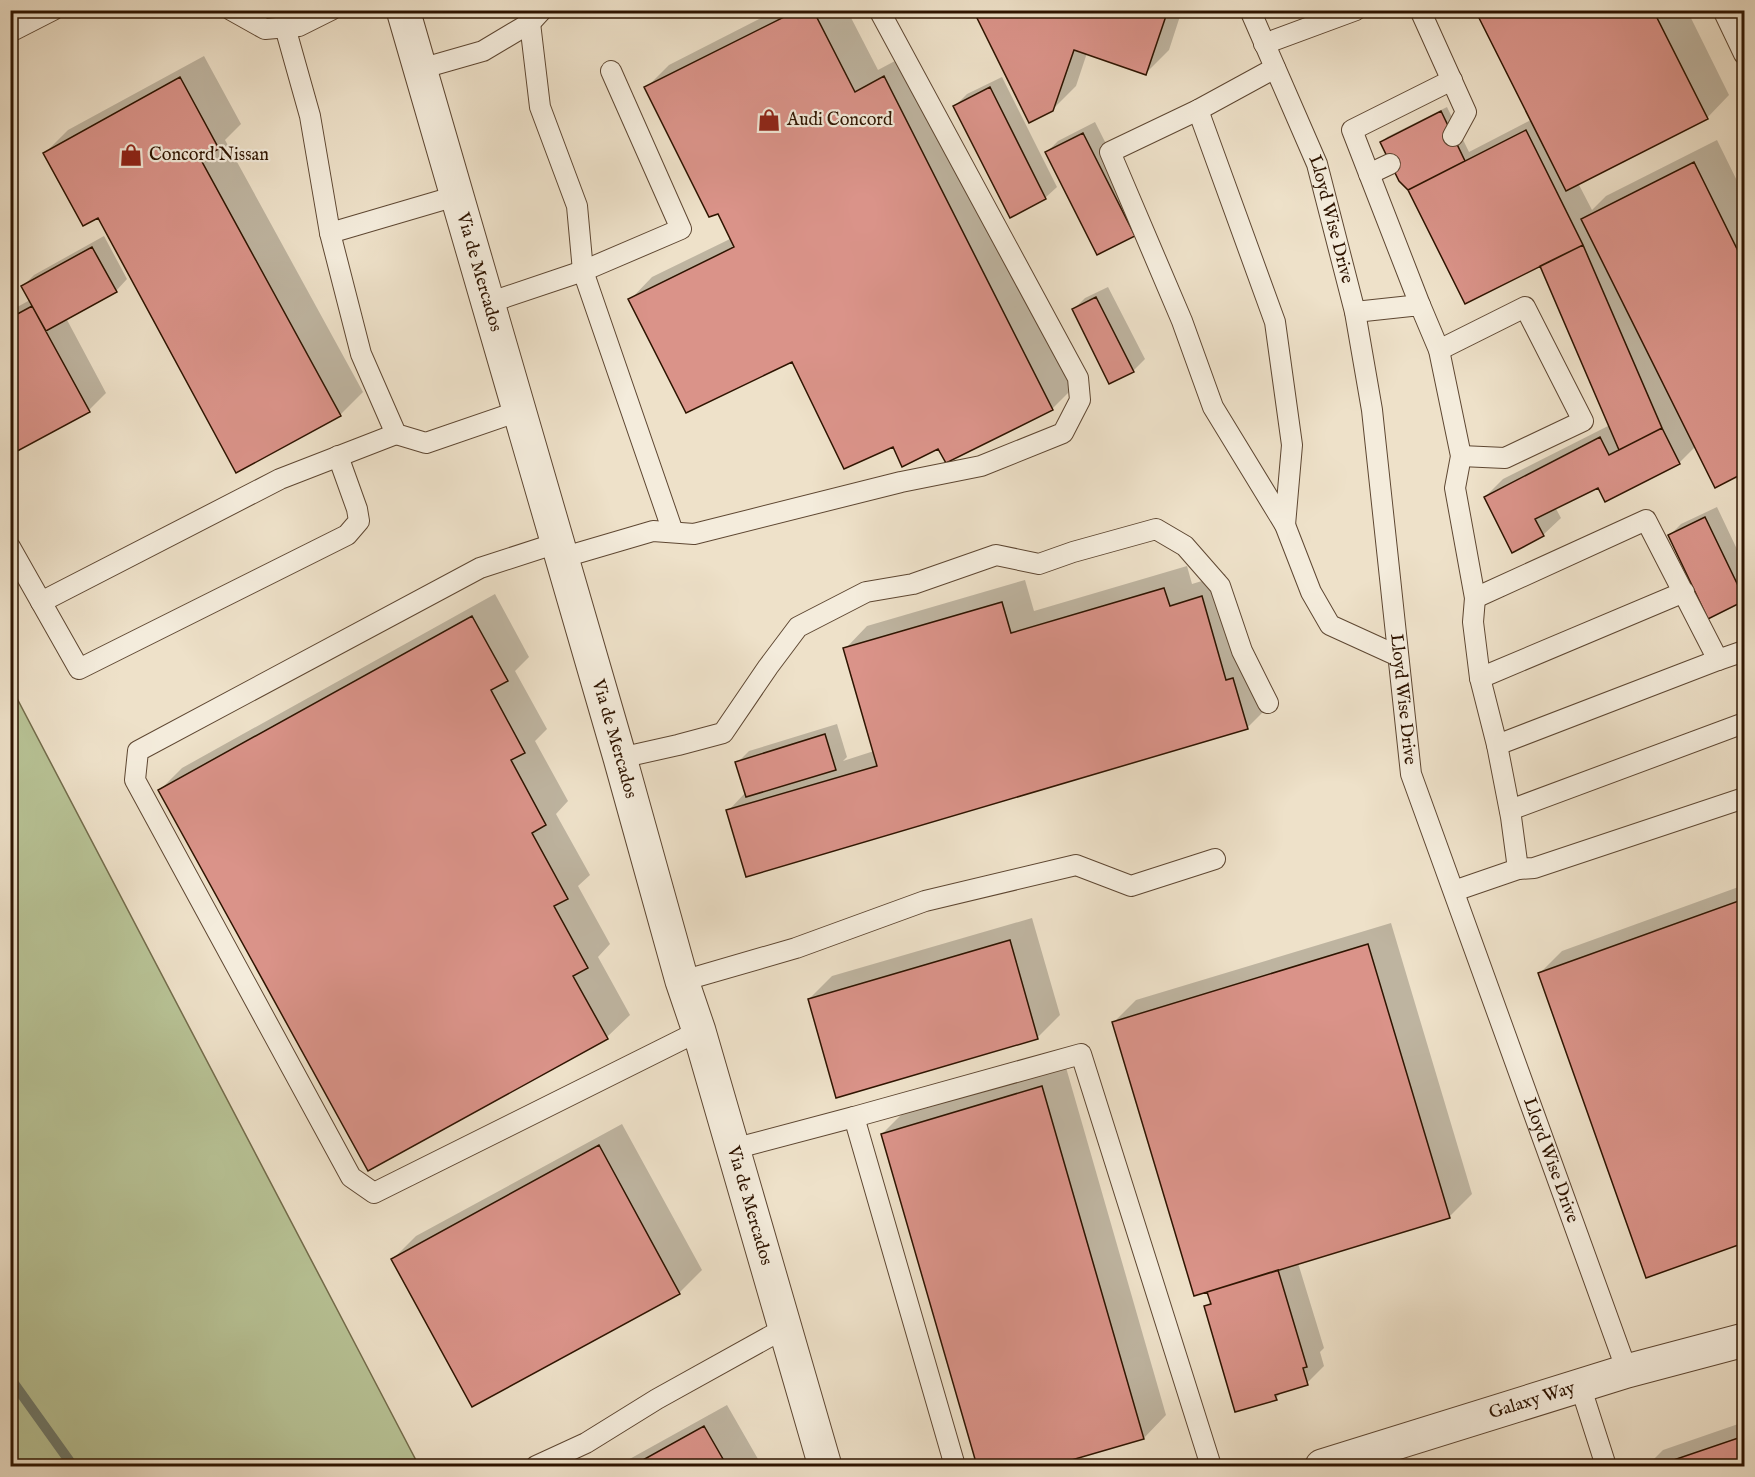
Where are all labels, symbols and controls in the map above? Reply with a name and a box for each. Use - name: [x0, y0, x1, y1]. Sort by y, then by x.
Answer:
- shop icon: Audi Concord: [756, 107, 782, 133]
- place label: Audi Concord: [786, 109, 893, 132]
- shop icon: Concord Nissan: [118, 142, 144, 168]
- place label: Concord Nissan: [149, 144, 269, 167]
- street label: Lloyd Wise Drive: [1303, 151, 1359, 286]
- street label: Via de Mercados: [451, 209, 507, 334]
- street label: Lloyd Wise Drive: [1385, 632, 1421, 766]
- street label: Via de Mercados: [586, 676, 642, 801]
- street label: Lloyd Wise Drive: [1518, 1094, 1584, 1226]
- street label: Via de Mercados: [721, 1142, 778, 1268]
- street label: Galaxy Way: [1486, 1376, 1578, 1425]

